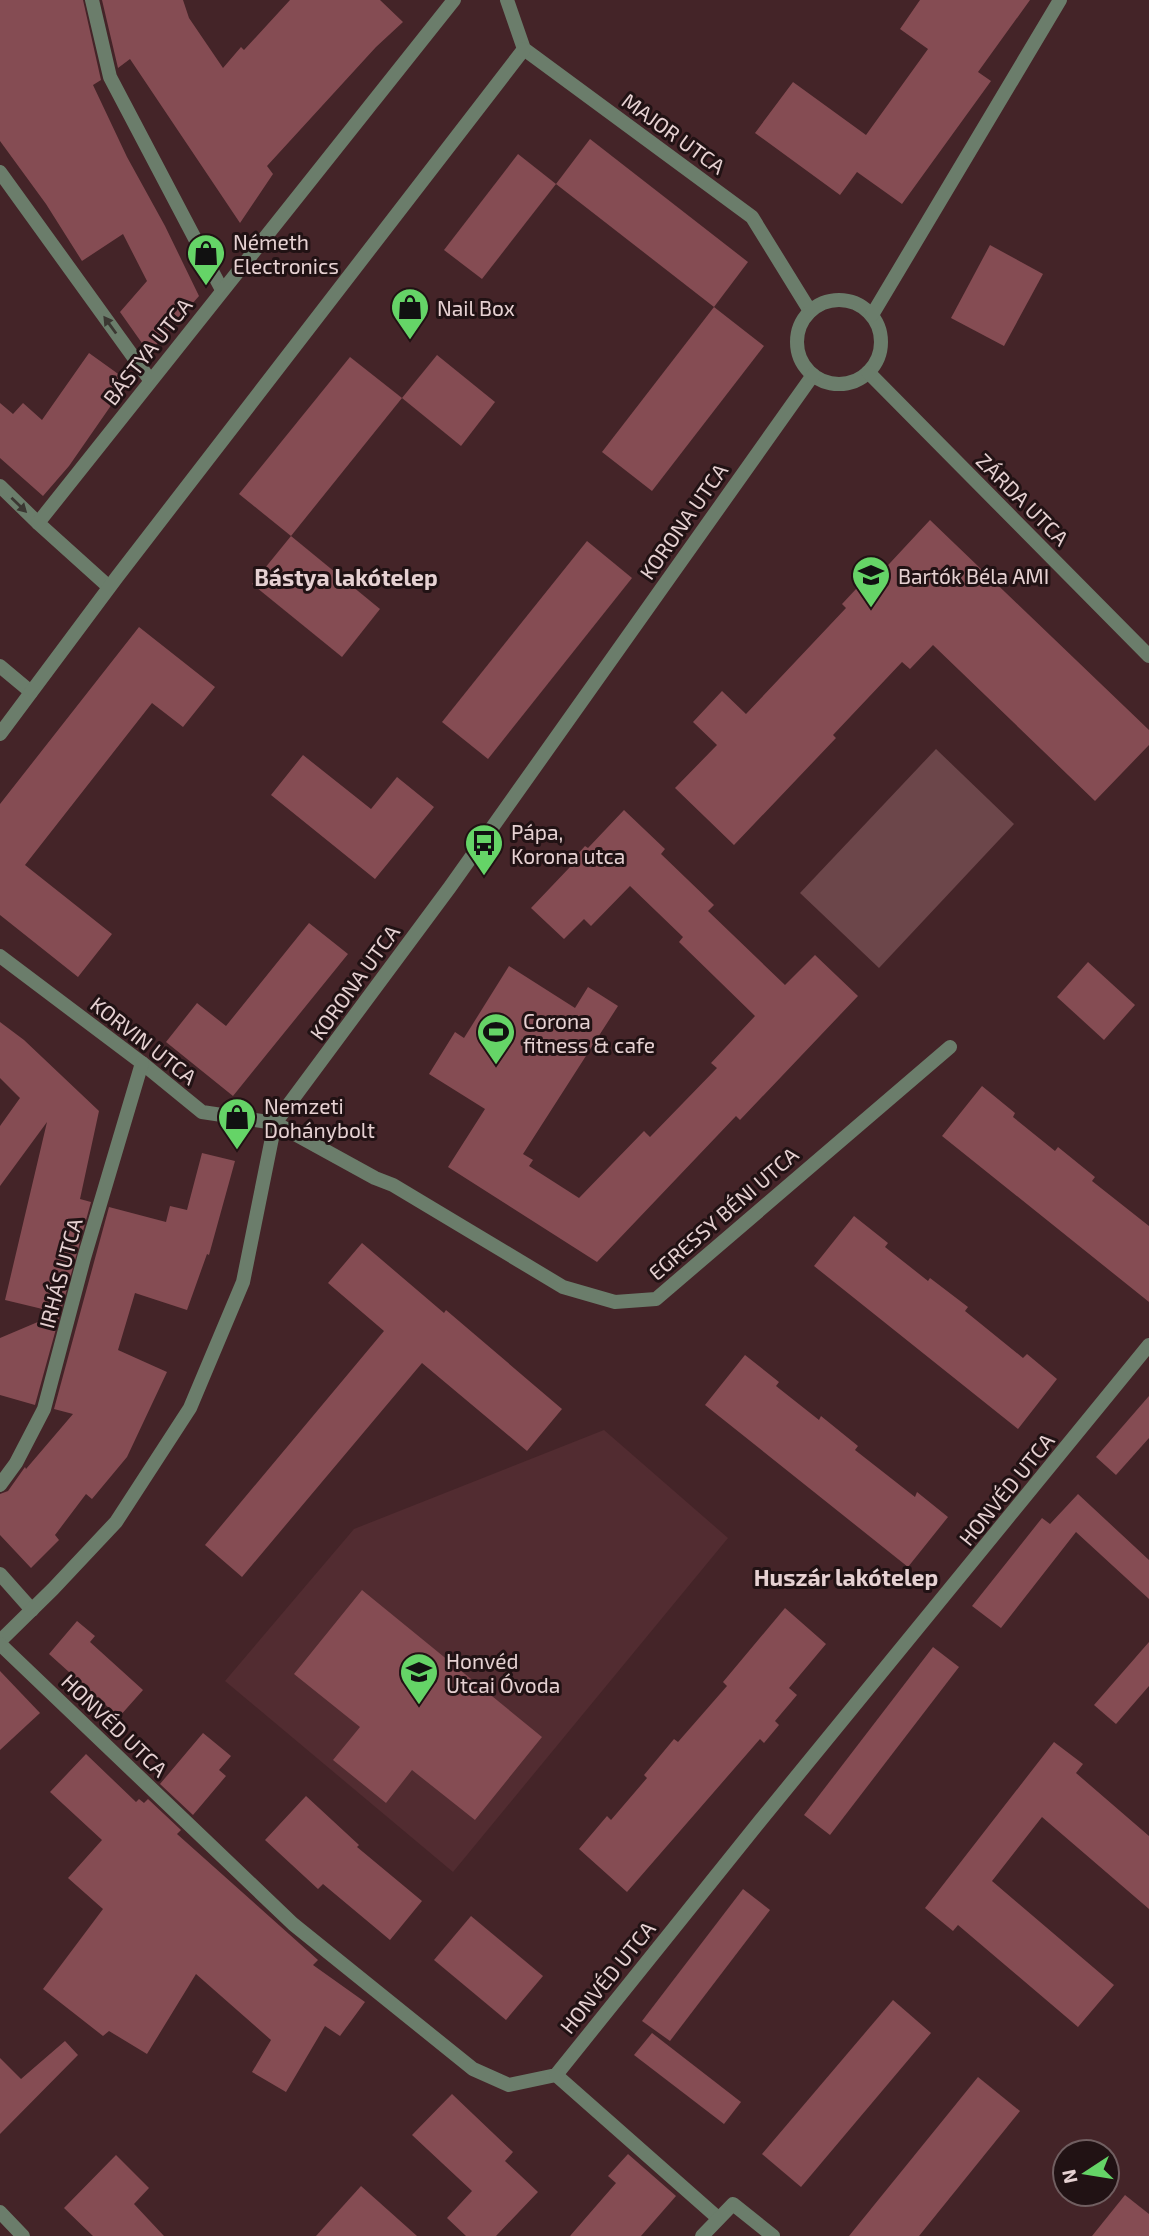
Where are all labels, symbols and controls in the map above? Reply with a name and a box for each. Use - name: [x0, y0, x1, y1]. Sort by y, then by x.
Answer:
- street label: MAJOR UTCA: [618, 87, 730, 179]
- place label: Németh Electronics: [233, 229, 339, 278]
- shop icon: Németh Electronics: [185, 232, 227, 287]
- shop icon: Nail Box: [389, 286, 431, 341]
- street label: BÁSTYA UTCA: [97, 292, 197, 410]
- place label: Nail Box: [437, 295, 515, 320]
- one-way arrow: [103, 316, 117, 334]
- street label: ZÁRDA UTCA: [972, 448, 1074, 550]
- street label: KORONA UTCA: [634, 458, 732, 584]
- one-way arrow: [10, 496, 27, 512]
- school or university icon: Bartók Béla AMI: [850, 554, 892, 609]
- district label: Bástya lakótelep: [254, 563, 438, 591]
- place label: Bartók Béla AMI: [898, 563, 1049, 588]
- place label: Pápa, Korona utca: [511, 819, 625, 868]
- bus stop icon: Pápa, Korona utca: [463, 822, 505, 877]
- street label: KORONA UTCA: [304, 920, 404, 1044]
- street label: KORVIN UTCA: [86, 991, 202, 1089]
- place label: Corona fitness & cafe: [523, 1008, 655, 1057]
- sports icon: Corona fitness & cafe: [475, 1011, 517, 1066]
- place label: Nemzeti Dohánybolt: [264, 1093, 375, 1142]
- shop icon: Nemzeti Dohánybolt: [216, 1096, 258, 1151]
- street label: EGRESSY BÉNI UTCA: [643, 1141, 803, 1285]
- street label: IRHÁS UTCA: [33, 1215, 87, 1331]
- street label: HONVÉD UTCA: [953, 1428, 1059, 1550]
- district label: Huszár lakótelep: [754, 1563, 938, 1591]
- place label: Honvéd Utcai Óvoda: [446, 1648, 560, 1697]
- school or university icon: Honvéd Utcai Óvoda: [398, 1651, 440, 1706]
- street label: HONVÉD UTCA: [57, 1668, 173, 1782]
- street label: HONVÉD UTCA: [554, 1916, 660, 2038]
- north arrow: [1051, 2138, 1121, 2208]
- text: N: [1056, 2168, 1082, 2186]

